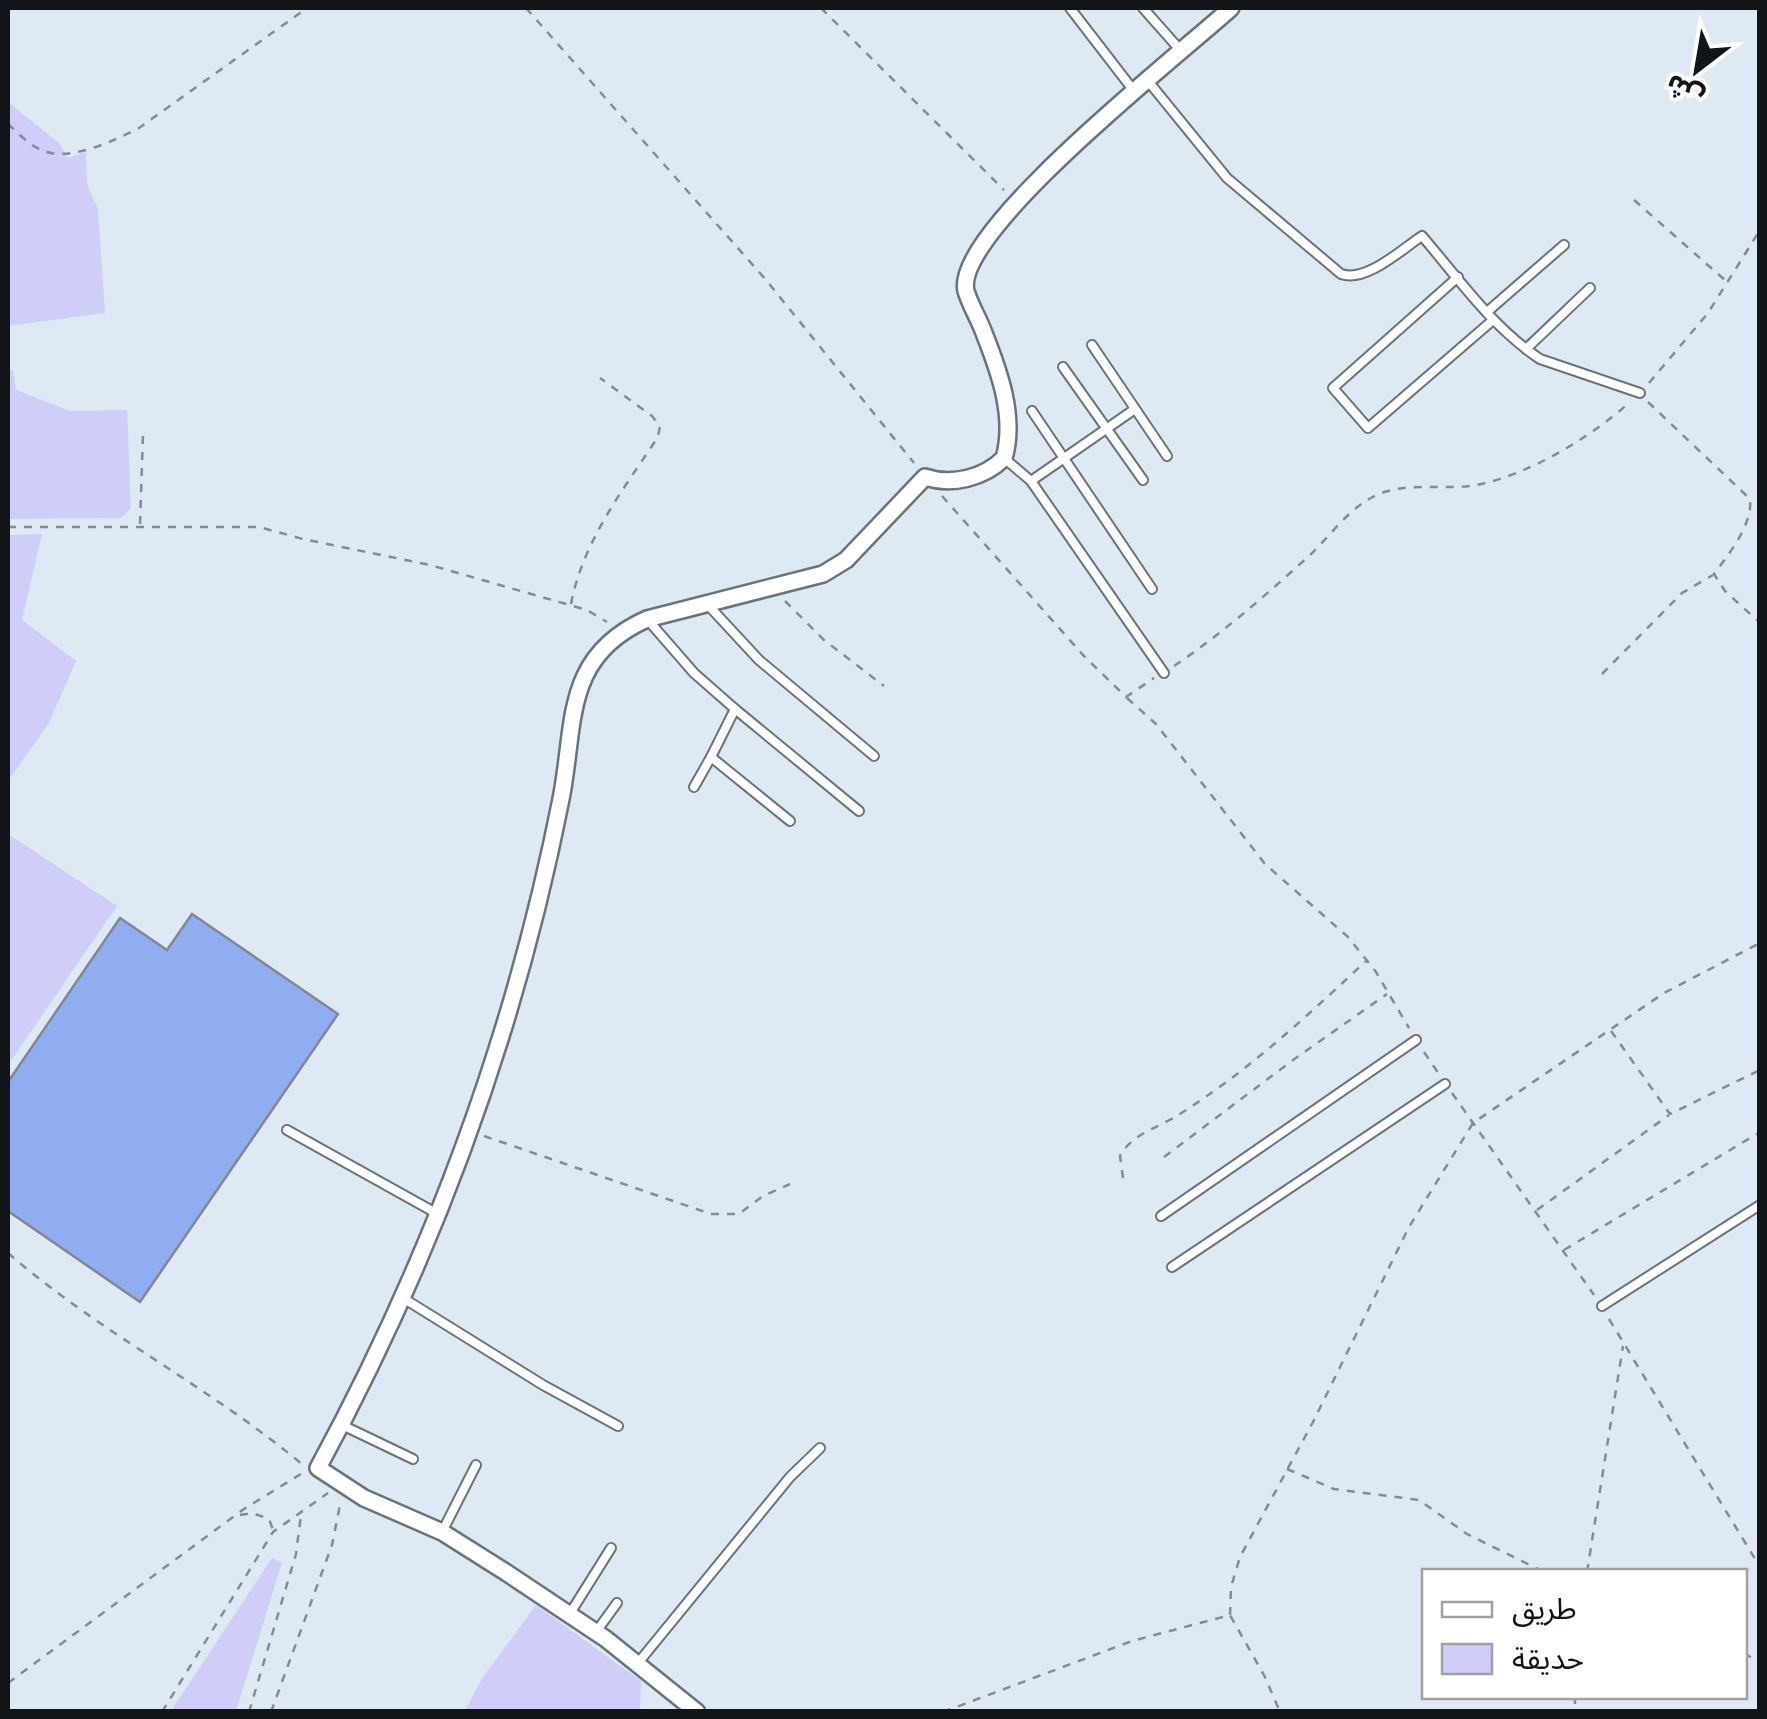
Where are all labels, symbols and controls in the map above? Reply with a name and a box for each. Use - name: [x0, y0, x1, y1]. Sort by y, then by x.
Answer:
- north arrow: [1647, 20, 1747, 120]
- text: ش: [1658, 68, 1709, 117]
- legend: [1422, 1569, 1747, 1699]
- text: طريق: [1512, 1589, 1577, 1627]
- text: حديقة: [1512, 1639, 1584, 1675]

